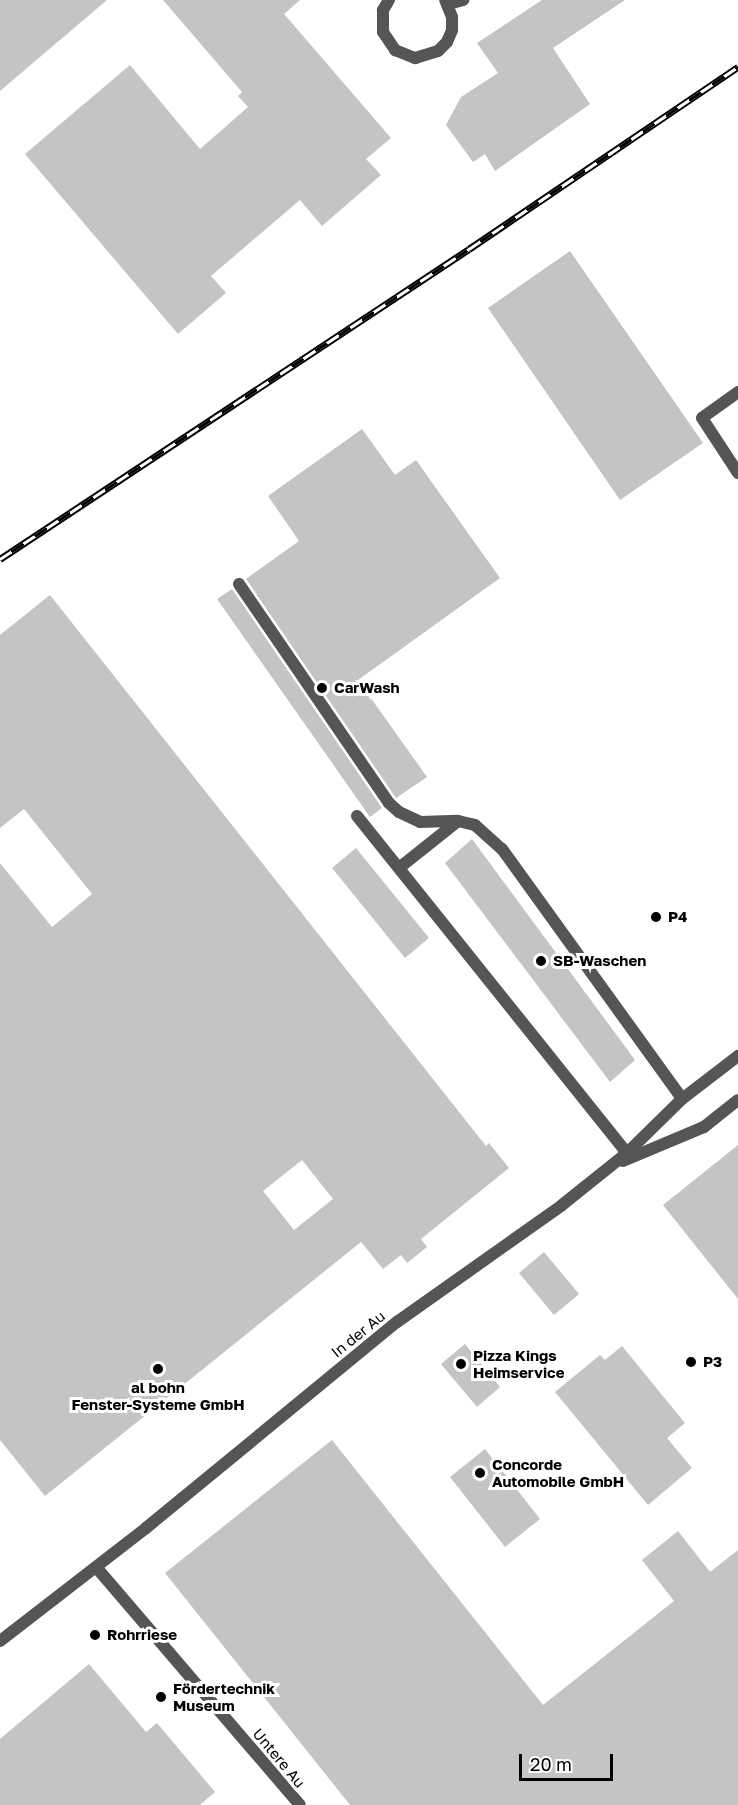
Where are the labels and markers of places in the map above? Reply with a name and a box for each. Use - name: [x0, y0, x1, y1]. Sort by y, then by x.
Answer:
- place label: CarWash: [334, 679, 400, 697]
- marker: CarWash: [315, 681, 329, 695]
- place label: P4: [668, 908, 687, 926]
- marker: P4: [649, 910, 663, 924]
- place label: SB-Waschen: [553, 952, 646, 970]
- marker: SB-Waschen: [534, 954, 548, 968]
- place label: Pizza Kings Heimservice: [473, 1346, 565, 1381]
- place label: P3: [703, 1353, 722, 1371]
- marker: P3: [684, 1355, 698, 1369]
- marker: Pizza Kings Heimservice: [454, 1357, 468, 1371]
- marker: al bohn Fenster-Systeme GmbH: [151, 1362, 165, 1376]
- place label: al bohn Fenster-Systeme GmbH: [71, 1378, 245, 1413]
- place label: Concorde Automobile GmbH: [492, 1455, 624, 1490]
- marker: Concorde Automobile GmbH: [473, 1466, 487, 1480]
- place label: Rohrriese: [107, 1626, 177, 1644]
- marker: Rohrriese: [88, 1628, 102, 1642]
- place label: Fördertechnik Museum: [173, 1679, 275, 1714]
- marker: Fördertechnik Museum: [154, 1690, 168, 1704]

